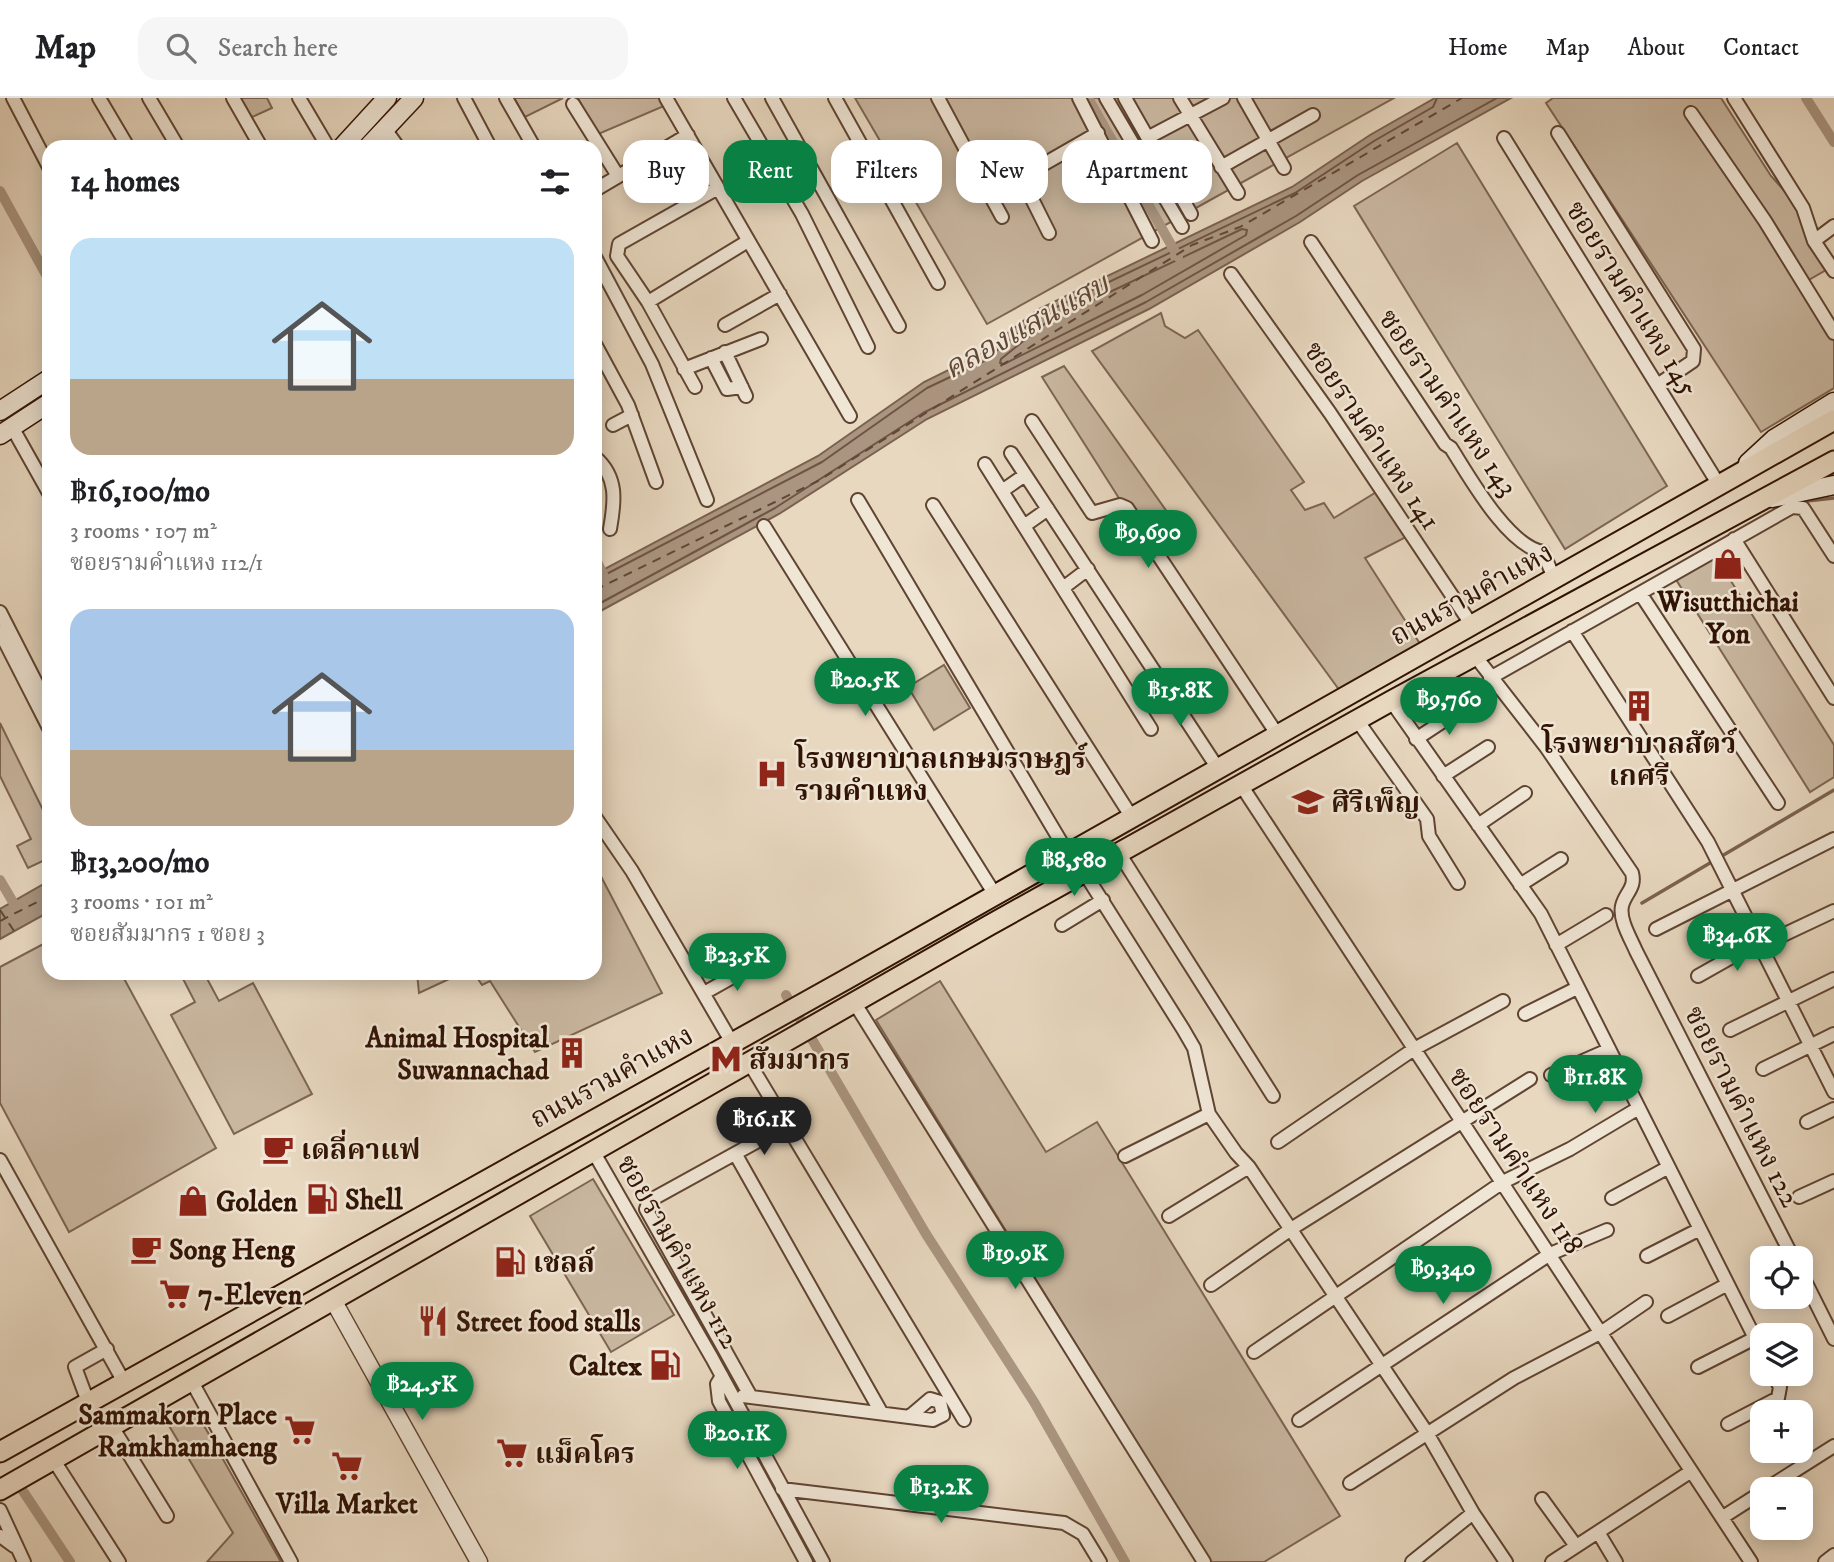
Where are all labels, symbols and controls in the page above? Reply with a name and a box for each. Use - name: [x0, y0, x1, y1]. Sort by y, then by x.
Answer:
- search box: [138, 17, 628, 80]
- text: Map: [35, 28, 96, 69]
- icon: search: [162, 29, 200, 67]
- text: Search here: [218, 32, 338, 65]
- text: Home: [1448, 33, 1507, 63]
- text: Map: [1545, 33, 1590, 63]
- text: About: [1628, 33, 1685, 63]
- text: Contact: [1723, 33, 1799, 63]
- chip: Buy: [623, 140, 709, 203]
- chip: Rent: [723, 140, 817, 203]
- chip: Filters: [831, 140, 942, 203]
- chip: New: [956, 140, 1048, 203]
- chip: Apartment: [1062, 140, 1212, 203]
- icon: filters: [536, 163, 574, 201]
- text: 14 homes: [70, 164, 180, 201]
- street label: ซอยรามคำแหง 145: [1558, 195, 1706, 403]
- water label: คลองแสนแสบ: [937, 265, 1118, 388]
- icon: home: [259, 283, 385, 409]
- street label: ซอยรามคำแหง 143: [1370, 303, 1525, 503]
- street label: ซอยรามคำแหง 141: [1296, 335, 1448, 537]
- text: ฿16,100/mo: [70, 474, 210, 511]
- pin: ฿9,690: [1091, 510, 1205, 570]
- text: 3 rooms · 107 m²: [70, 517, 217, 546]
- text: ฿9,690: [1115, 518, 1181, 547]
- street label: ถนนรามคำแหง: [1384, 535, 1560, 654]
- shop icon: Wisutthichai Yon: [1711, 547, 1745, 581]
- text: ซอยรามคำแหง 112/1: [70, 549, 263, 578]
- place label: Wisutthichai Yon: [1656, 585, 1799, 652]
- icon: home: [259, 654, 385, 780]
- pin: ฿20.5K: [808, 658, 922, 718]
- text: ฿20.5K: [830, 666, 900, 695]
- pin: ฿15.8K: [1123, 668, 1237, 728]
- text: ฿15.8K: [1147, 676, 1213, 705]
- pin: ฿9,760: [1392, 678, 1506, 737]
- text: ฿9,760: [1416, 685, 1482, 714]
- building icon: โรงพยาบาลสัตว์ เกศรี: [1622, 689, 1656, 723]
- place label: โรงพยาบาลสัตว์ เกศรี: [1541, 724, 1738, 794]
- place label: โรงพยาบาลเกษมราษฎร์ รามคำแหง: [794, 739, 1088, 809]
- hospital icon: โรงพยาบาลเกษมราษฎร์ รามคำแหง: [755, 757, 789, 791]
- school or university icon: ศิริเพ็ญ: [1291, 785, 1325, 819]
- place label: ศิริเพ็ญ: [1331, 786, 1420, 821]
- pin: ฿8,580: [1017, 838, 1131, 898]
- text: ฿13,200/mo: [70, 845, 209, 882]
- text: ฿8,580: [1041, 846, 1107, 875]
- text: 3 rooms · 101 m²: [70, 888, 213, 917]
- pin: ฿34.6K: [1680, 914, 1794, 973]
- text: ซอยสัมมากร 1 ซอย 3: [70, 920, 265, 949]
- text: ฿34.6K: [1703, 921, 1771, 950]
- pin: ฿23.5K: [680, 934, 794, 993]
- text: ฿23.5K: [704, 941, 770, 970]
- street label: ซอยรามคำแหง 122: [1676, 1000, 1808, 1213]
- street label: ถนนรามคำแหง: [524, 1018, 700, 1137]
- place label: Animal Hospital Suwannachad: [364, 1021, 550, 1088]
- building icon: Animal Hospital Suwannachad: [555, 1036, 589, 1070]
- metro station icon: สัมมากร: [709, 1042, 743, 1076]
- place label: สัมมากร: [749, 1043, 850, 1078]
- pin: ฿11.8K: [1538, 1056, 1652, 1115]
- street label: ซอยรามคำแหง 118: [1440, 1061, 1591, 1261]
- text: ฿11.8K: [1564, 1063, 1626, 1092]
- pin: ฿16.1K: [707, 1098, 821, 1157]
- text: ฿16.1K: [732, 1105, 796, 1134]
- place label: เดลี่คาแฟ: [301, 1129, 420, 1168]
- cafe icon: เดลี่คาแฟ: [261, 1132, 295, 1166]
- street label: ซอยรามคำแหง 112: [608, 1149, 747, 1355]
- fuel station icon: Shell: [305, 1182, 339, 1216]
- place label: Shell: [345, 1183, 403, 1218]
- shop icon: Golden: [176, 1184, 210, 1218]
- place label: Golden: [216, 1185, 298, 1220]
- cafe icon: Song Heng: [129, 1232, 163, 1266]
- pin: ฿19.9K: [958, 1232, 1072, 1291]
- place label: Song Heng: [169, 1233, 296, 1268]
- text: ฿19.9K: [982, 1239, 1048, 1268]
- fuel station icon: เชลล์: [493, 1245, 527, 1279]
- place label: เชลล์: [533, 1246, 595, 1281]
- pin: ฿9,340: [1386, 1246, 1500, 1306]
- map controls: [1750, 1246, 1813, 1540]
- button: locate: [1750, 1246, 1813, 1309]
- text: ฿9,340: [1411, 1254, 1475, 1283]
- supermarket icon: 7-Eleven: [158, 1277, 192, 1311]
- place label: 7-Eleven: [198, 1278, 303, 1313]
- restaurant icon: Street food stalls: [416, 1304, 450, 1338]
- place label: Street food stalls: [456, 1305, 641, 1340]
- button: layers: [1750, 1323, 1813, 1386]
- fuel station icon: Caltex: [648, 1348, 682, 1382]
- place label: Caltex: [569, 1349, 642, 1384]
- pin: ฿24.5K: [365, 1362, 479, 1422]
- text: ฿24.5K: [387, 1370, 457, 1399]
- place label: Sammakorn Place Ramkhamhaeng: [78, 1398, 278, 1465]
- button: +: [1750, 1400, 1813, 1463]
- pin: ฿20.1K: [680, 1412, 794, 1471]
- supermarket icon: Sammakorn Place Ramkhamhaeng: [283, 1413, 317, 1447]
- text: ฿20.1K: [704, 1419, 770, 1448]
- place label: แม็คโคร: [535, 1434, 635, 1472]
- supermarket icon: แม็คโคร: [495, 1436, 529, 1470]
- supermarket icon: Villa Market: [330, 1449, 364, 1483]
- pin: ฿13.2K: [884, 1466, 998, 1525]
- text: ฿13.2K: [910, 1473, 972, 1502]
- button: −: [1750, 1477, 1813, 1540]
- place label: Villa Market: [275, 1487, 418, 1522]

